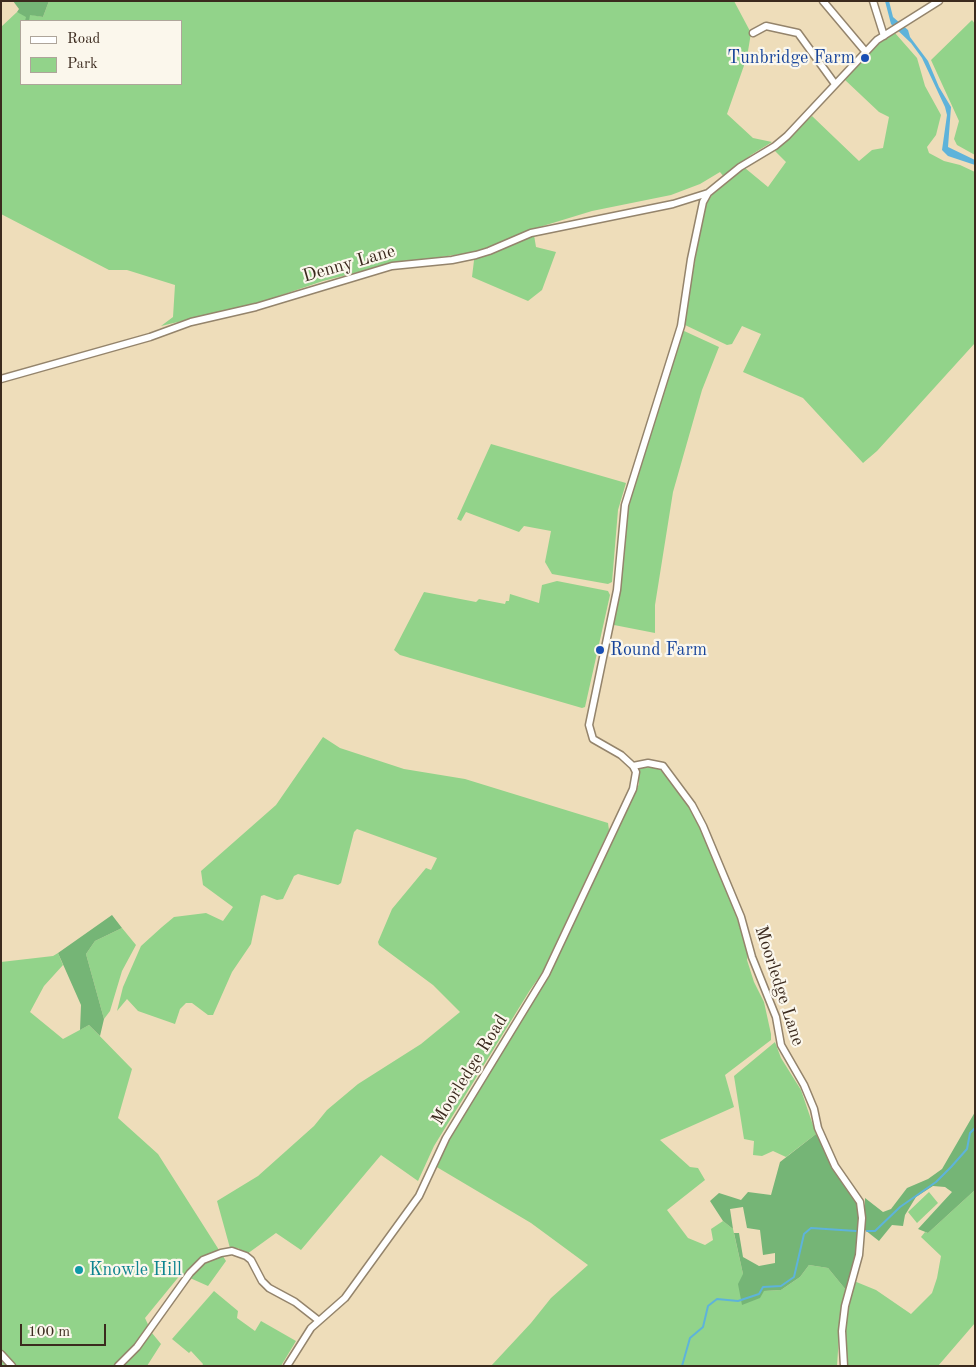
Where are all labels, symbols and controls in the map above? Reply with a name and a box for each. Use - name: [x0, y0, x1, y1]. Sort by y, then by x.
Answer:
- legend: [20, 20, 182, 85]
- text: Road: [67, 32, 100, 47]
- place label: Tunbridge Farm: [727, 47, 855, 69]
- marker: Tunbridge Farm: [859, 52, 871, 64]
- text: Park: [67, 57, 98, 72]
- street label: Denny Lane: [300, 240, 398, 288]
- place label: Round Farm: [610, 639, 707, 661]
- marker: Round Farm: [594, 644, 606, 656]
- street label: Moorledge Lane: [749, 923, 809, 1049]
- street label: Moorledge Road: [427, 1011, 513, 1129]
- place label: Knowle Hill: [89, 1259, 182, 1281]
- marker: Knowle Hill: [73, 1264, 85, 1276]
- scale bar: [22, 1314, 109, 1346]
- text: 100 m: [28, 1325, 70, 1340]

